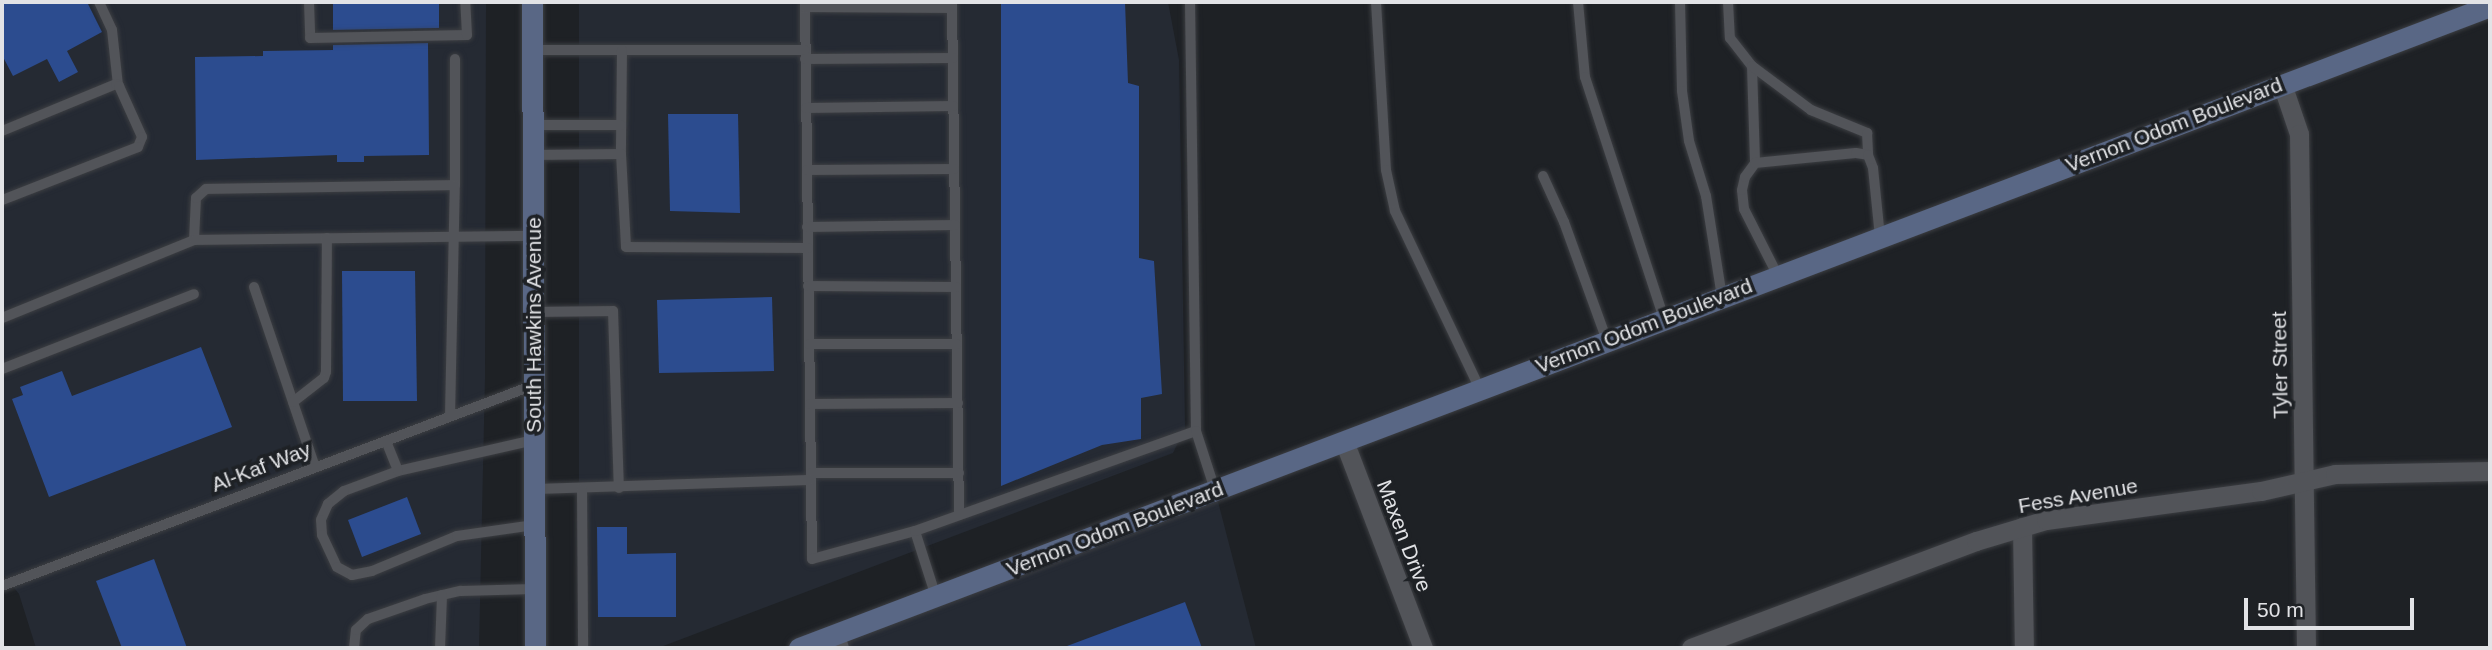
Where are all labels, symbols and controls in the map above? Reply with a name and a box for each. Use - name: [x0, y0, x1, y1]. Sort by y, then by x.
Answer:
- street label: Vernon Odom Boulevard: [2062, 72, 2286, 178]
- street label: South Hawkins Avenue: [521, 217, 547, 433]
- street label: Vernon Odom Boulevard: [1532, 273, 1756, 379]
- street label: Tyler Street: [2266, 311, 2294, 419]
- street label: Al-Kaf Way: [208, 437, 314, 497]
- street label: Fess Avenue: [2016, 473, 2140, 519]
- street label: Vernon Odom Boulevard: [1003, 476, 1227, 582]
- street label: Maxen Drive: [1371, 476, 1437, 596]
- scale bar: [2247, 584, 2417, 628]
- text: 50 m: [2257, 598, 2304, 621]

